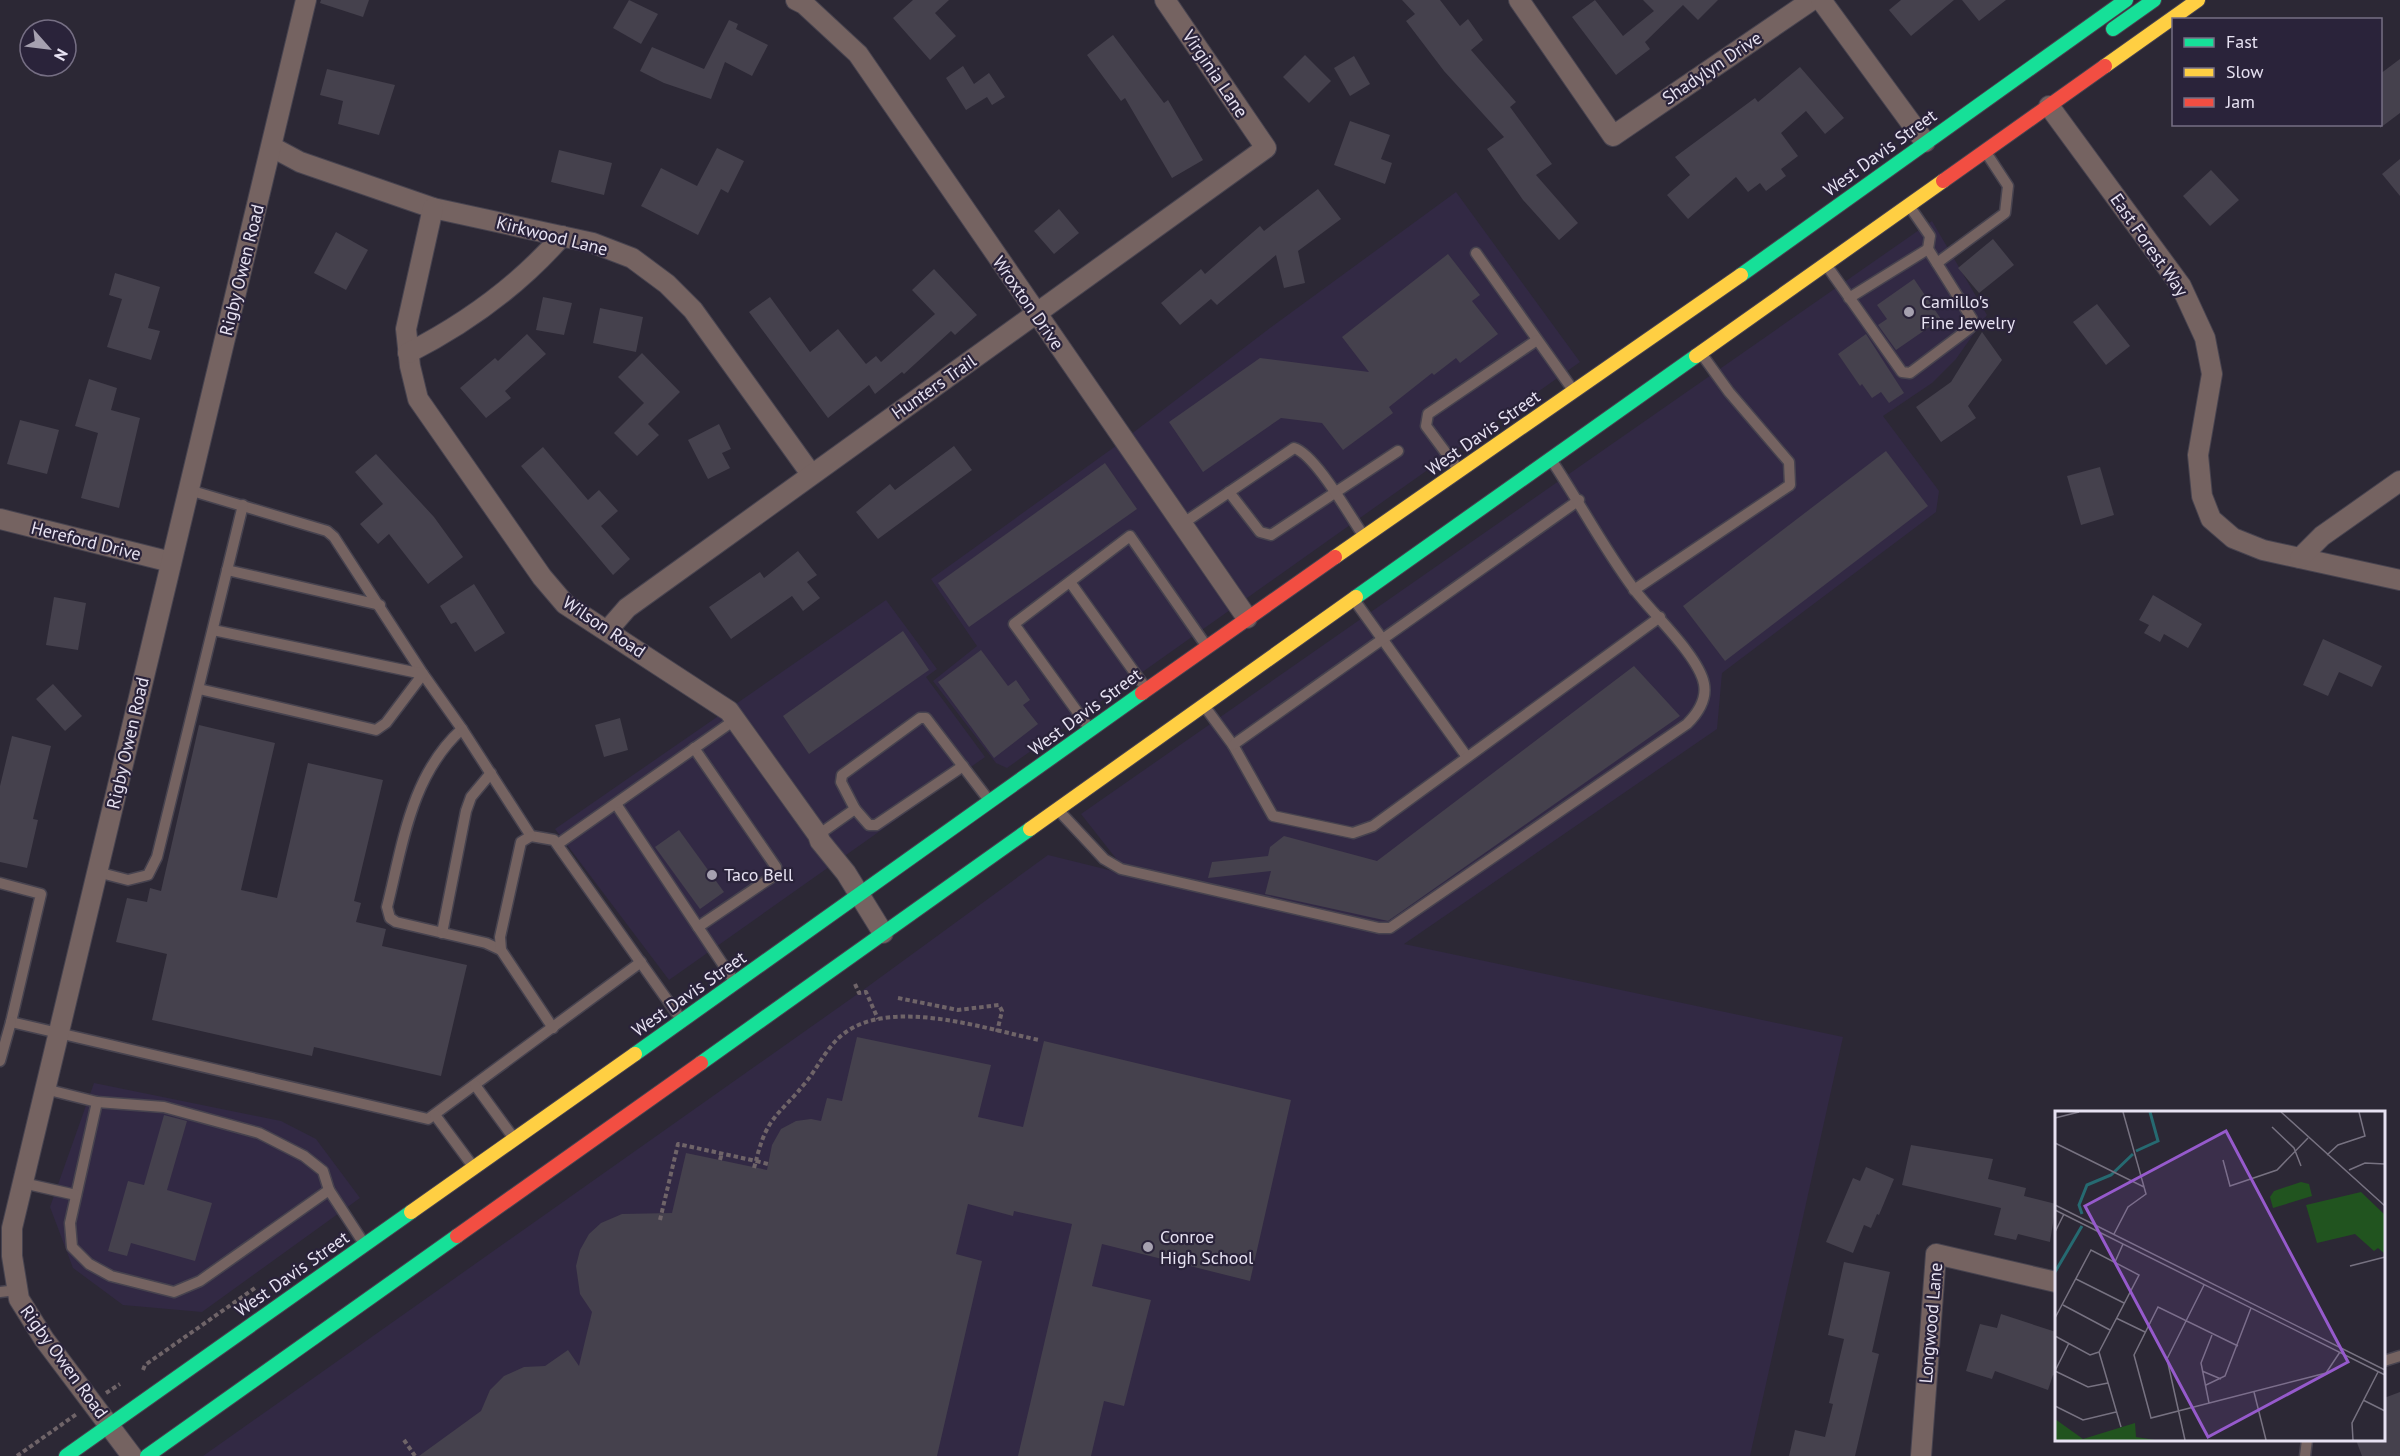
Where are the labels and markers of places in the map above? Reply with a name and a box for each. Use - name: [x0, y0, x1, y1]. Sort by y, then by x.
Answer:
- place label: Camillo's Fine Jewelry: [1921, 290, 2016, 334]
- marker: Camillo's Fine Jewelry: [1902, 305, 1916, 319]
- place label: Taco Bell: [724, 863, 794, 886]
- marker: Taco Bell: [705, 868, 719, 882]
- place label: Conroe High School: [1160, 1225, 1254, 1269]
- marker: Conroe High School: [1141, 1240, 1155, 1254]

